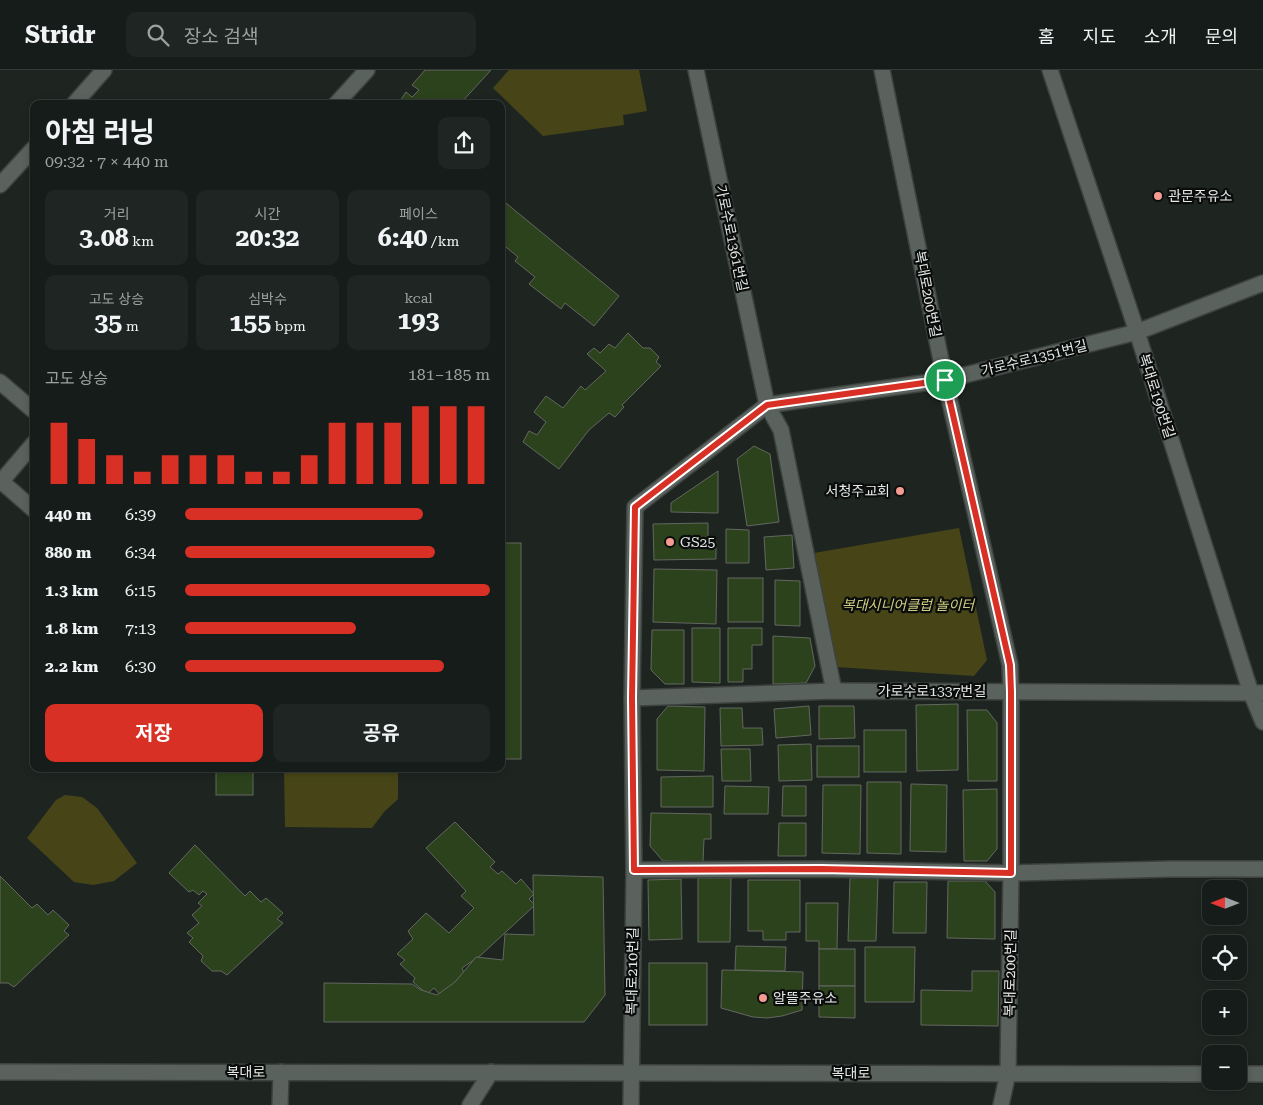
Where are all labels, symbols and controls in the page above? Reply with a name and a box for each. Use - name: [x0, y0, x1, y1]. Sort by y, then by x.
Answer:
- search box: [126, 12, 476, 57]
- text: Stridr: [25, 21, 96, 49]
- icon: search: [144, 21, 172, 49]
- text: 장소 검색: [184, 25, 258, 48]
- text: 홈: [1038, 26, 1055, 47]
- text: 지도: [1083, 26, 1116, 47]
- text: 소개: [1144, 26, 1177, 47]
- text: 문의: [1205, 26, 1238, 47]
- text: 아침 러닝: [45, 116, 155, 149]
- button: share: [438, 117, 490, 169]
- text: 09:32 · 7 × 440 m: [45, 152, 169, 171]
- street label: 가로수로1361번길: [713, 183, 751, 293]
- place label: 관문주유소: [1168, 188, 1233, 204]
- marker: 관문주유소: [1152, 190, 1164, 202]
- text: 거리: [104, 206, 129, 222]
- text: 시간: [255, 206, 280, 222]
- text: 페이스: [399, 206, 438, 222]
- text: 3.08: [79, 223, 129, 252]
- text: 20:32: [236, 223, 299, 252]
- text: 6:40: [378, 223, 428, 252]
- text: km: [129, 233, 154, 249]
- text: /km: [428, 233, 459, 249]
- street label: 복대로200번길: [912, 249, 944, 339]
- text: kcal: [404, 290, 433, 306]
- text: 고도 상승: [89, 291, 144, 307]
- text: 심박수: [248, 291, 287, 307]
- text: 193: [397, 306, 440, 335]
- text: 35: [94, 308, 122, 337]
- text: 155: [229, 308, 271, 337]
- text: m: [122, 318, 139, 334]
- text: bpm: [271, 318, 306, 334]
- street label: 가로수로1351번길: [979, 337, 1089, 379]
- street label: 복대로190번길: [1136, 352, 1178, 440]
- pin: [924, 359, 966, 401]
- text: 181–185 m: [408, 365, 490, 384]
- icon: arrive: [931, 366, 959, 394]
- text: 고도 상승: [45, 369, 108, 388]
- place label: 서청주교회: [826, 483, 890, 499]
- marker: 서청주교회: [894, 485, 906, 497]
- text: 440 m: [45, 505, 91, 524]
- text: 6:39: [125, 505, 156, 524]
- place label: GS25: [680, 534, 715, 550]
- marker: GS25: [664, 536, 676, 548]
- text: 880 m: [45, 543, 91, 562]
- text: 6:34: [125, 543, 156, 562]
- text: 1.3 km: [45, 581, 98, 600]
- text: 6:15: [125, 581, 156, 600]
- park label: 복대시니어클럽 놀이터: [842, 597, 976, 613]
- text: 1.8 km: [45, 619, 98, 638]
- text: 7:13: [125, 619, 156, 638]
- text: 2.2 km: [45, 657, 98, 676]
- text: 6:30: [125, 657, 156, 676]
- street label: 가로수로1337번길: [878, 683, 986, 699]
- button: 저장: [45, 704, 263, 762]
- button: 공유: [273, 704, 490, 762]
- north arrow: [1202, 880, 1248, 925]
- map controls: [1202, 880, 1247, 1090]
- street label: 복대로210번길: [623, 927, 641, 1015]
- street label: 복대로200번길: [1001, 929, 1019, 1017]
- button: locate: [1202, 935, 1247, 980]
- place label: 알뜰주유소: [773, 990, 838, 1006]
- button: +: [1202, 990, 1247, 1035]
- marker: 알뜰주유소: [757, 992, 769, 1004]
- button: −: [1202, 1045, 1247, 1090]
- street label: 복대로: [227, 1064, 265, 1080]
- street label: 복대로: [832, 1065, 870, 1081]

